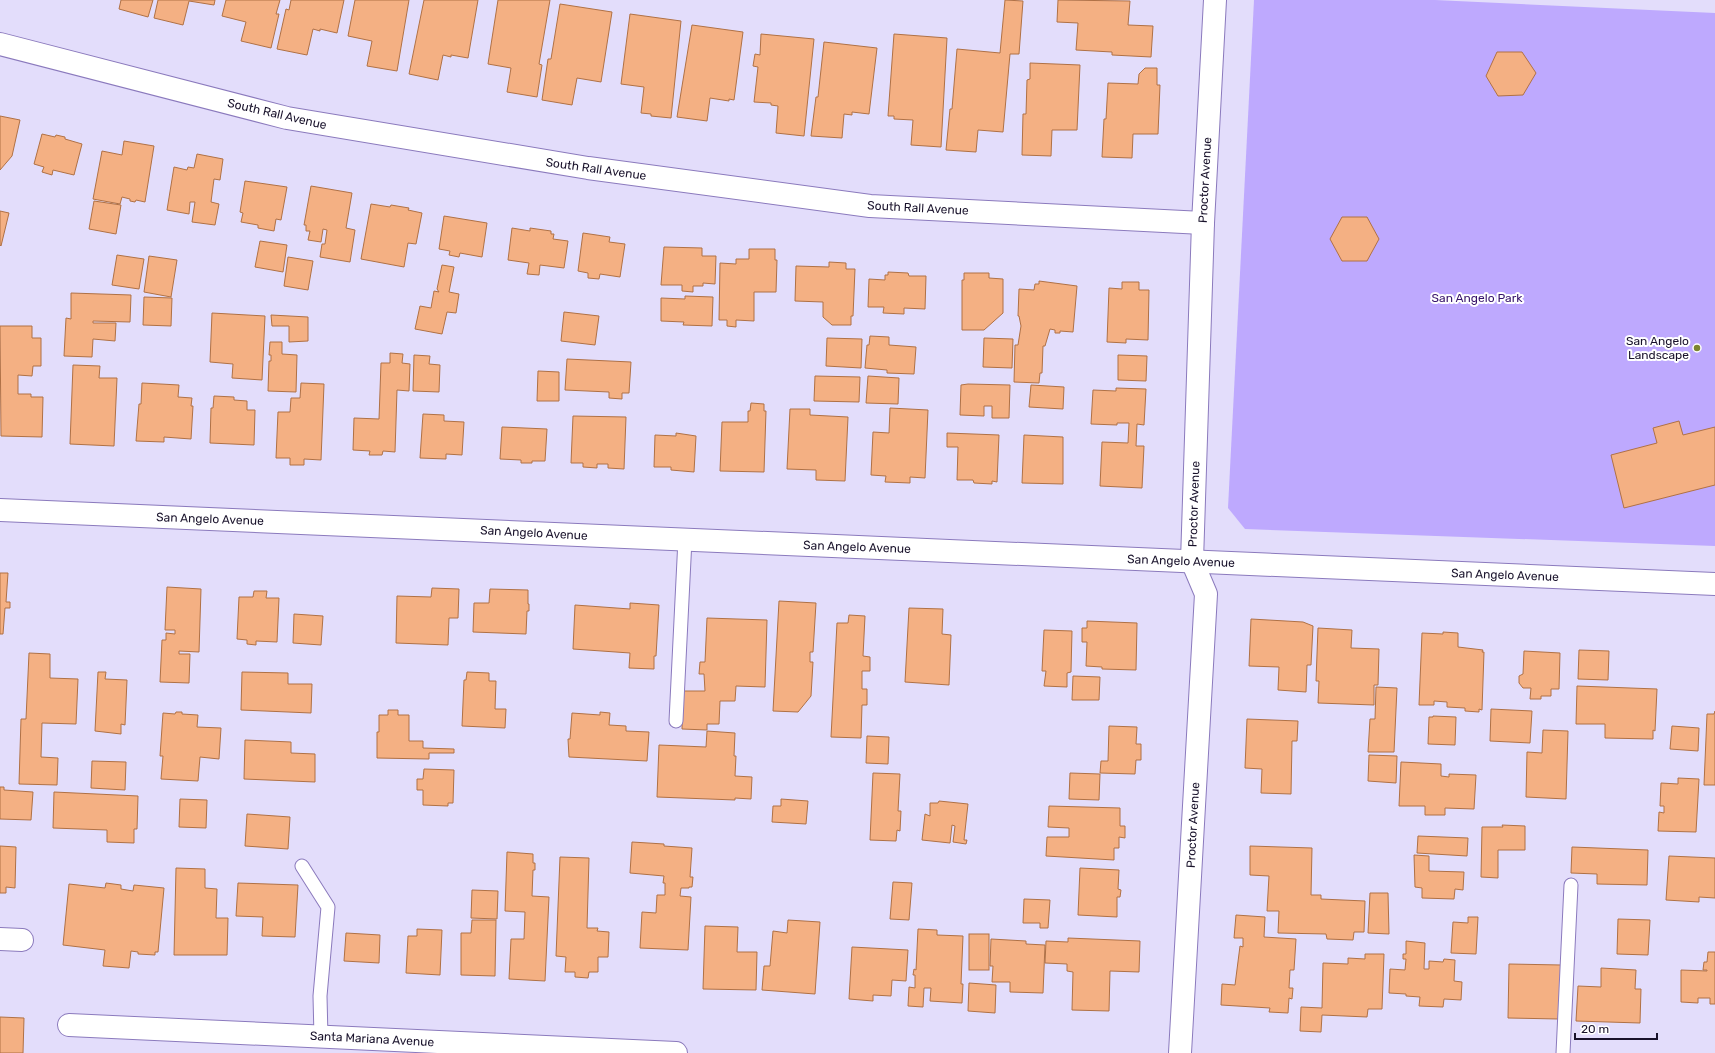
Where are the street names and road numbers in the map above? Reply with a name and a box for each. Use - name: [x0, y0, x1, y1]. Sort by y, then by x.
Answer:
- street label: South Rall Avenue: [226, 96, 328, 132]
- street label: Proctor Avenue: [1196, 136, 1214, 223]
- street label: South Rall Avenue: [545, 155, 647, 183]
- street label: South Rall Avenue: [867, 198, 969, 218]
- street label: Proctor Avenue: [1186, 460, 1203, 547]
- street label: San Angelo Avenue: [156, 510, 264, 528]
- street label: San Angelo Avenue: [480, 523, 588, 543]
- street label: San Angelo Avenue: [803, 538, 911, 556]
- street label: San Angelo Avenue: [1127, 552, 1235, 570]
- street label: San Angelo Avenue: [1451, 566, 1559, 584]
- street label: Proctor Avenue: [1184, 781, 1202, 868]
- street label: Santa Mariana Avenue: [310, 1029, 435, 1049]

